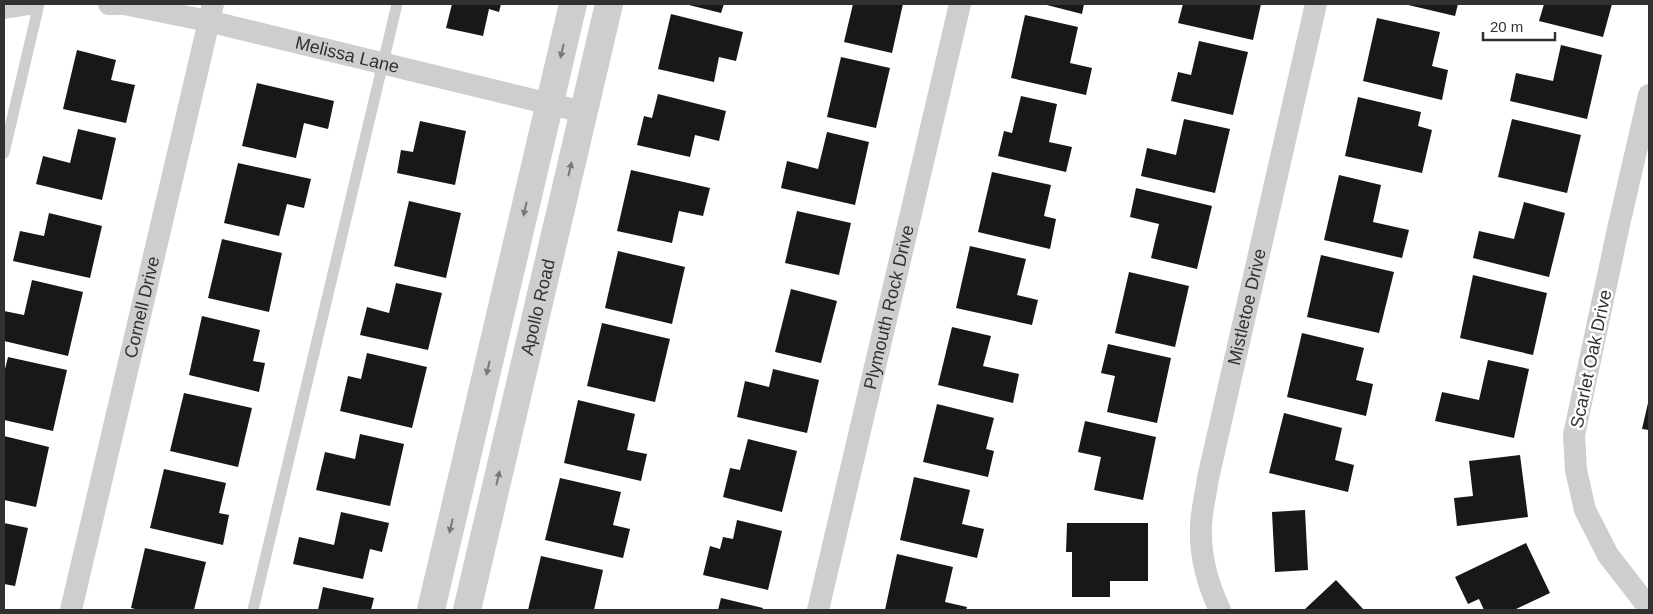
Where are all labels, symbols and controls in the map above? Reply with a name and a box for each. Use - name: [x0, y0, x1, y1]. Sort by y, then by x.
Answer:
- scale bar: [1483, 10, 1556, 42]
- text: 20 m: [1490, 18, 1523, 35]
- street label: Melissa Lane: [293, 33, 401, 77]
- one-way arrow: [558, 44, 566, 59]
- one-way arrow: [566, 162, 574, 177]
- one-way arrow: [521, 202, 529, 217]
- street label: Plymouth Rock Drive: [860, 223, 918, 391]
- street label: Mistletoe Drive: [1224, 247, 1270, 367]
- street label: Cornell Drive: [120, 254, 164, 360]
- street label: Apollo Road: [517, 257, 559, 357]
- street label: Scarlet Oak Drive: [1567, 288, 1615, 430]
- one-way arrow: [484, 360, 492, 375]
- one-way arrow: [494, 470, 502, 485]
- one-way arrow: [447, 518, 455, 533]

